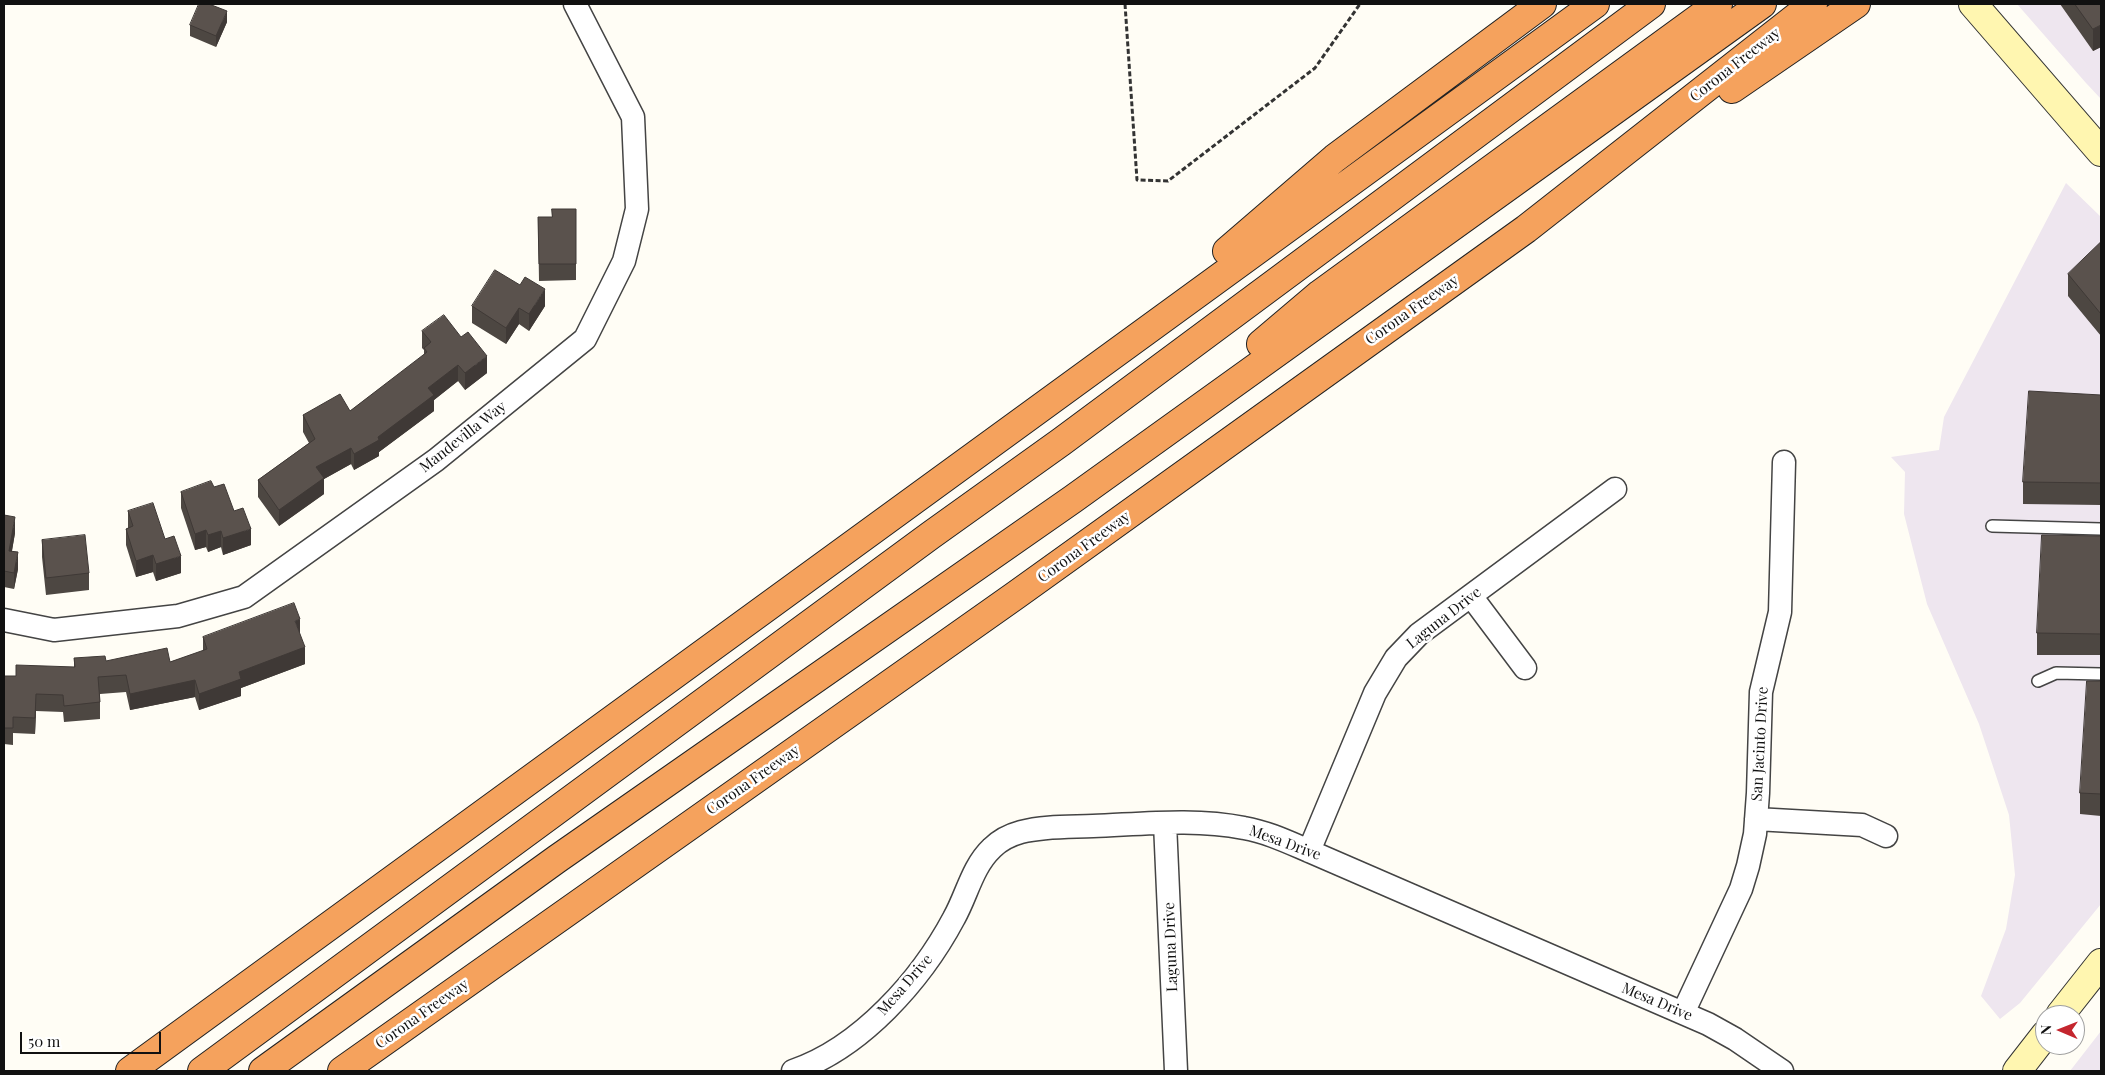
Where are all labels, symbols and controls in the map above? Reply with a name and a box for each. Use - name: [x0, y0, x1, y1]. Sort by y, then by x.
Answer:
- street label: Corona Freeway: [1686, 24, 1784, 106]
- street label: Corona Freeway: [1362, 271, 1462, 349]
- street label: Mandevilla Way: [416, 398, 510, 476]
- street label: Corona Freeway: [1034, 507, 1134, 587]
- street label: Laguna Drive: [1403, 583, 1485, 653]
- street label: San Jacinto Drive: [1748, 686, 1772, 802]
- street label: Corona Freeway: [703, 741, 803, 819]
- street label: Mesa Drive: [1247, 822, 1323, 864]
- street label: Laguna Drive: [1160, 902, 1182, 992]
- street label: Mesa Drive: [874, 951, 936, 1019]
- street label: Corona Freeway: [372, 975, 472, 1053]
- street label: Mesa Drive: [1619, 979, 1695, 1025]
- north arrow: [2035, 1005, 2085, 1055]
- scale bar: [22, 1022, 164, 1054]
- text: N: [2036, 1025, 2055, 1035]
- text: 50 m: [28, 1031, 60, 1051]

